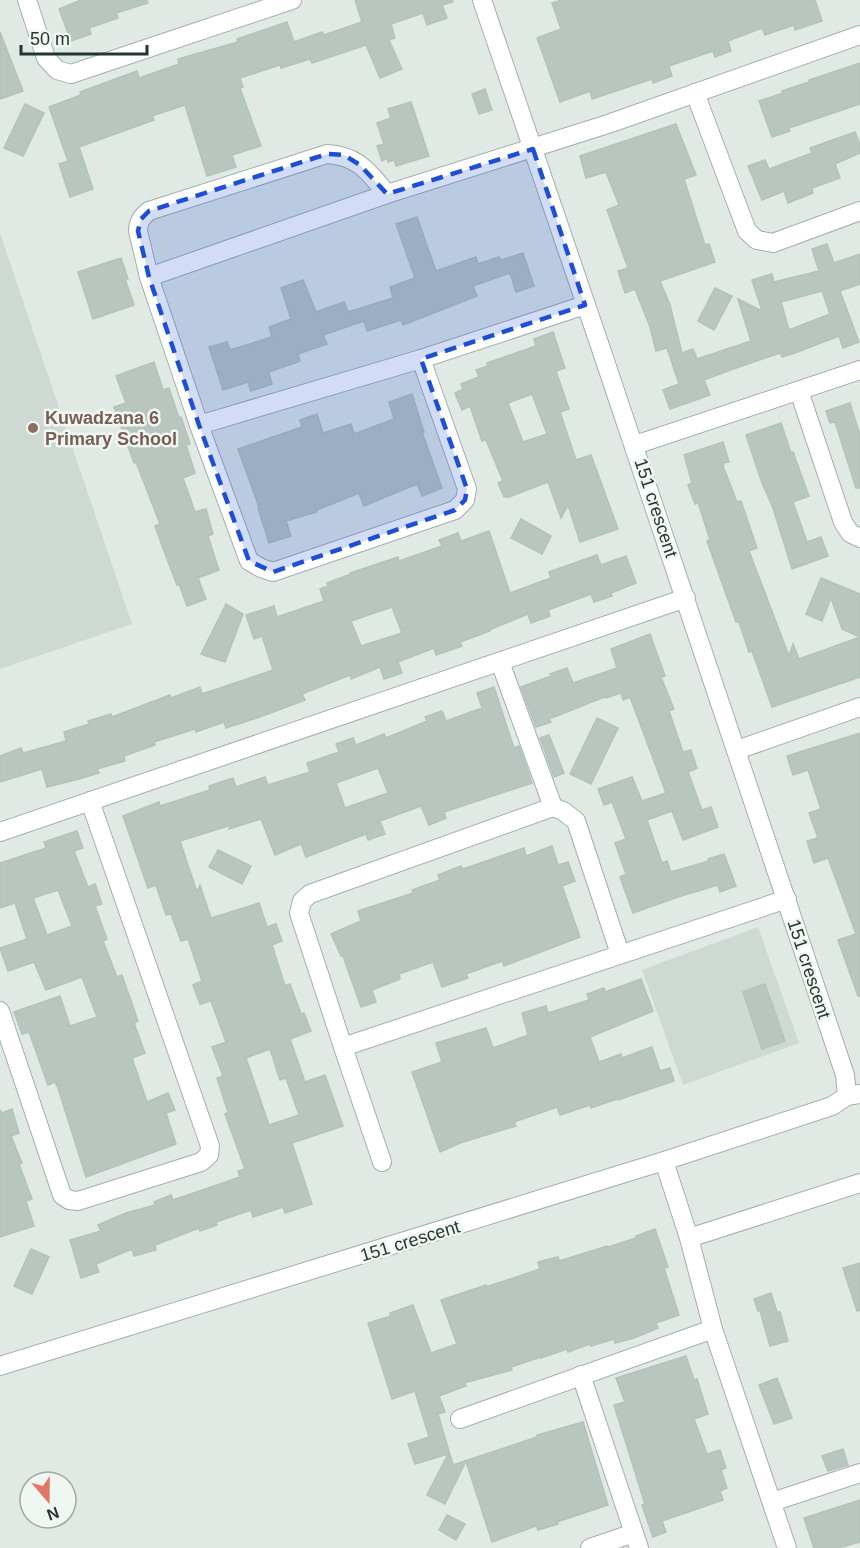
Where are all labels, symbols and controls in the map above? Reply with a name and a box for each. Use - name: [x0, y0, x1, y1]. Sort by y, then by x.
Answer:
- scale bar: [21, 18, 147, 56]
- text: 50 m: [30, 29, 70, 49]
- place label: Kuwadzana 6 Primary School: [45, 408, 177, 449]
- marker: Kuwadzana 6 Primary School: [26, 421, 40, 435]
- street label: 151 crescent: [631, 456, 681, 560]
- street label: 151 crescent: [784, 917, 834, 1021]
- street label: 151 crescent: [358, 1216, 462, 1266]
- north arrow: [18, 1470, 78, 1530]
- text: N: [45, 1504, 61, 1524]

